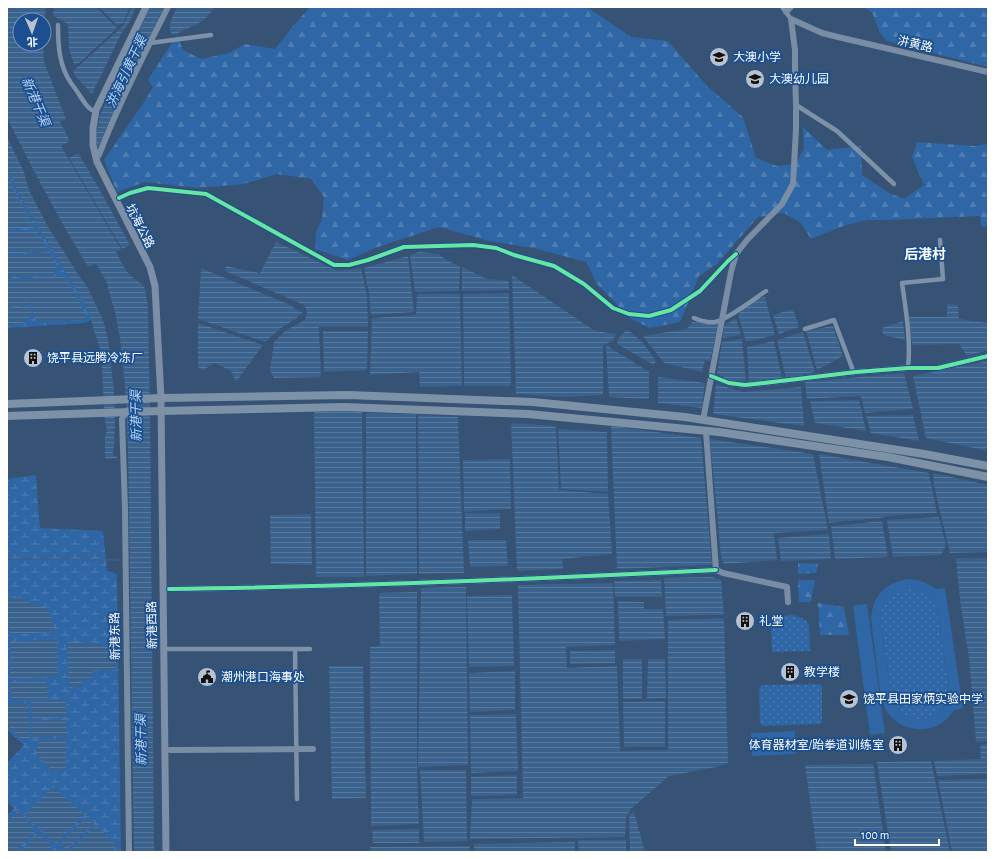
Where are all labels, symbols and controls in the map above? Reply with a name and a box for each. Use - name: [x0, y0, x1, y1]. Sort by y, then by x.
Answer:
- north arrow: [12, 12, 52, 52]
- water label: 汫海引黄干渠: [104, 32, 150, 110]
- street label: 汫黄路: [896, 33, 934, 54]
- text: 北: [27, 36, 38, 47]
- school or university icon: 大澳小学: [708, 46, 730, 68]
- place label: 大澳小学: [733, 50, 781, 63]
- school or university icon: 大澳幼儿园: [744, 68, 766, 90]
- place label: 大澳幼儿园: [769, 72, 829, 85]
- water label: 新港干渠: [19, 75, 53, 130]
- street label: 坑海公路: [124, 201, 157, 250]
- district label: 后港村: [904, 246, 946, 262]
- building icon: 饶平县远腾冷冻厂: [22, 347, 44, 369]
- place label: 饶平县远腾冷冻厂: [47, 351, 143, 364]
- water label: 新港干渠: [129, 388, 144, 442]
- street label: 新港西路: [145, 601, 158, 649]
- building icon: 礼堂: [734, 610, 756, 632]
- street label: 新港东路: [108, 612, 121, 660]
- place label: 礼堂: [759, 614, 783, 627]
- building icon: 教学楼: [779, 661, 801, 683]
- place label: 教学楼: [804, 665, 840, 678]
- public building icon: 潮州港口海事处: [196, 666, 218, 688]
- place label: 潮州港口海事处: [221, 670, 305, 683]
- school or university icon: 饶平县田家炳实验中学: [838, 688, 860, 710]
- place label: 饶平县田家炳实验中学: [863, 692, 983, 705]
- water label: 新港干渠: [134, 712, 149, 766]
- building icon: 体育器材室/跆拳道训练室: [887, 734, 909, 756]
- place label: 体育器材室/跆拳道训练室: [749, 738, 884, 751]
- scale bar: [855, 821, 939, 847]
- text: 100 m: [861, 829, 889, 841]

